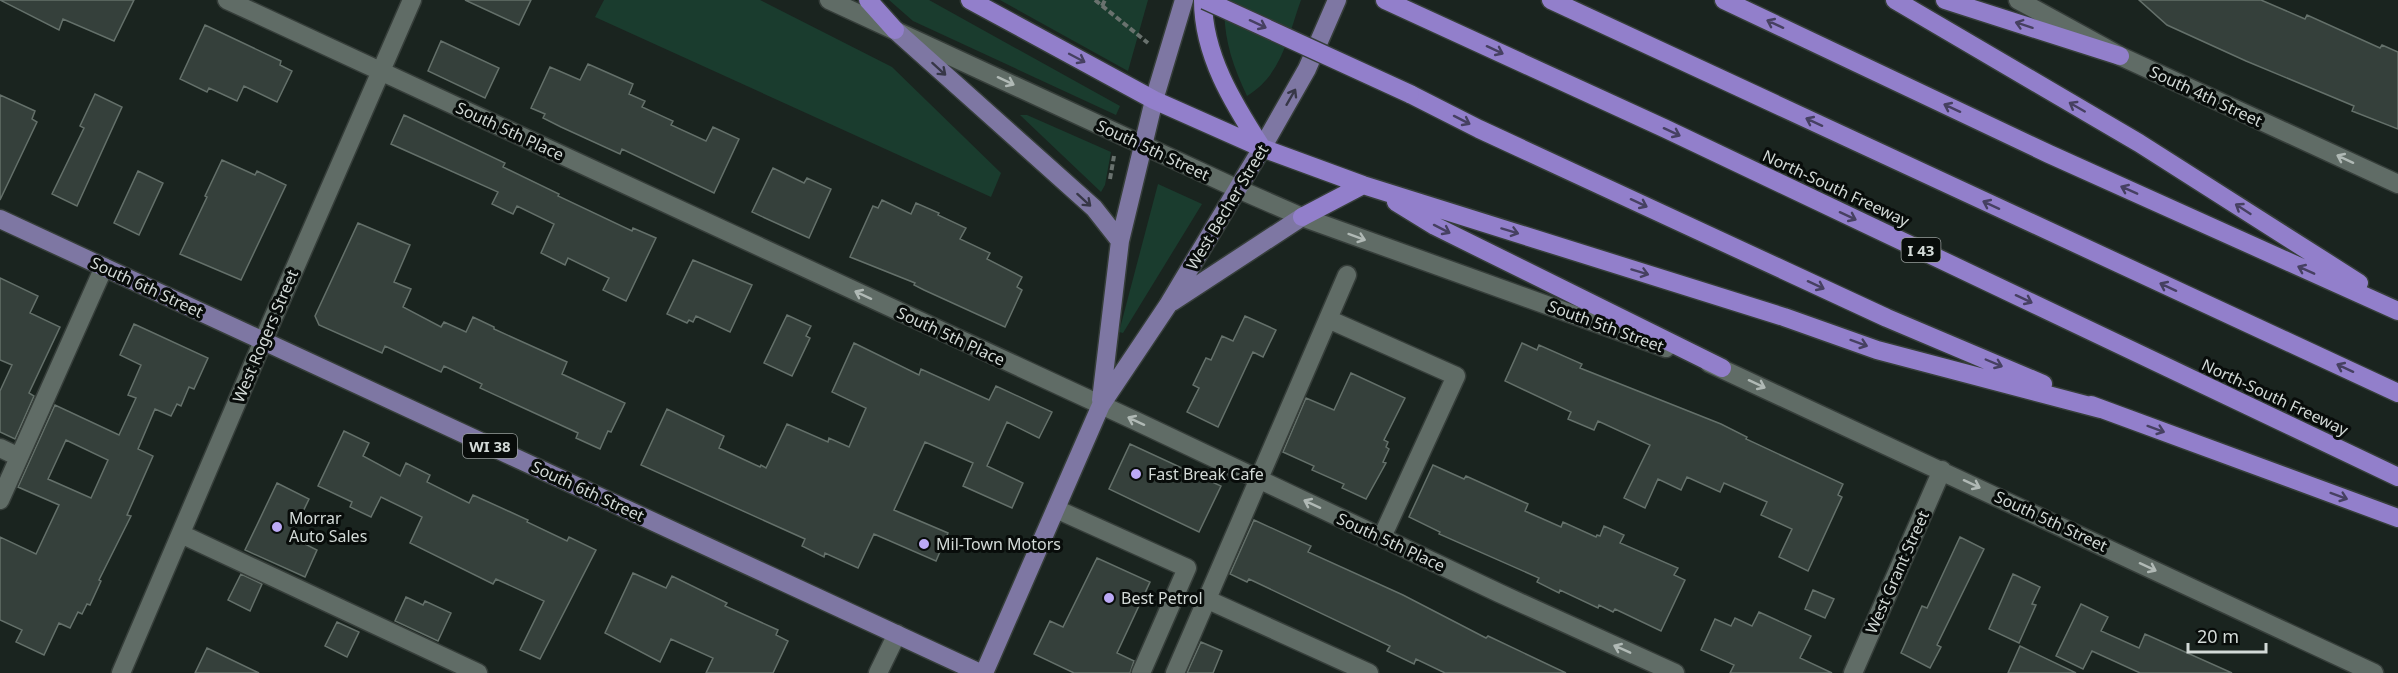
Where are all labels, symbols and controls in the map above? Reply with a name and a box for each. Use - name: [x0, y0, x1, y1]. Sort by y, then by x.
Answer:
- one-way arrow: [1767, 18, 1785, 30]
- one-way arrow: [1249, 19, 1267, 31]
- one-way arrow: [2015, 19, 2034, 30]
- one-way arrow: [1486, 46, 1504, 57]
- one-way arrow: [1068, 52, 1085, 64]
- street label: South 4th Street: [2146, 60, 2266, 132]
- one-way arrow: [931, 62, 946, 76]
- one-way arrow: [996, 76, 1014, 88]
- one-way arrow: [1285, 89, 1297, 106]
- street label: South 5th Place: [452, 96, 568, 166]
- one-way arrow: [2069, 100, 2086, 112]
- one-way arrow: [1943, 101, 1961, 113]
- street label: South 5th Street: [1093, 114, 1213, 186]
- one-way arrow: [1453, 115, 1471, 127]
- one-way arrow: [1806, 116, 1824, 128]
- one-way arrow: [1663, 126, 1681, 138]
- street label: West Becher Street: [1181, 140, 1273, 274]
- street label: North-South Freeway: [1759, 144, 1914, 232]
- one-way arrow: [2336, 153, 2354, 165]
- one-way arrow: [2120, 184, 2138, 195]
- one-way arrow: [1076, 193, 1091, 207]
- one-way arrow: [1629, 197, 1647, 209]
- one-way arrow: [1982, 198, 2000, 210]
- one-way arrow: [2234, 203, 2251, 216]
- one-way arrow: [1839, 210, 1857, 222]
- one-way arrow: [1433, 224, 1451, 236]
- one-way arrow: [1500, 226, 1519, 237]
- one-way arrow: [1348, 232, 1366, 243]
- road number: I 43: [1902, 238, 1940, 262]
- street label: South 6th Street: [87, 251, 207, 323]
- one-way arrow: [2298, 264, 2316, 275]
- street label: West Rogers Street: [227, 266, 303, 406]
- one-way arrow: [1630, 267, 1649, 278]
- one-way arrow: [1806, 279, 1824, 291]
- one-way arrow: [2159, 281, 2177, 292]
- one-way arrow: [855, 289, 873, 301]
- one-way arrow: [2015, 294, 2033, 306]
- street label: South 5th Street: [1545, 295, 1667, 357]
- street label: South 5th Place: [893, 301, 1009, 371]
- one-way arrow: [1849, 339, 1868, 350]
- street label: North-South Freeway: [2198, 353, 2353, 441]
- one-way arrow: [1984, 358, 2003, 369]
- one-way arrow: [2336, 362, 2354, 374]
- one-way arrow: [1748, 378, 1766, 390]
- one-way arrow: [1127, 415, 1145, 427]
- one-way arrow: [2146, 424, 2165, 435]
- road number: WI 38: [463, 434, 517, 458]
- street label: South 6th Street: [528, 455, 648, 527]
- place label: Fast Break Cafe: [1148, 463, 1264, 485]
- marker: Fast Break Cafe: [1129, 467, 1143, 481]
- one-way arrow: [1962, 479, 1980, 491]
- street label: South 5th Street: [1991, 485, 2111, 557]
- one-way arrow: [2329, 492, 2348, 503]
- one-way arrow: [1304, 498, 1322, 510]
- place label: Morrar Auto Sales: [289, 507, 367, 547]
- street label: South 5th Place: [1333, 507, 1449, 577]
- street label: West Grant Street: [1860, 507, 1934, 637]
- marker: Morrar Auto Sales: [270, 520, 284, 534]
- place label: Mil-Town Motors: [936, 533, 1061, 555]
- marker: Mil-Town Motors: [917, 537, 931, 551]
- one-way arrow: [2139, 562, 2157, 574]
- place label: Best Petrol: [1121, 587, 1203, 609]
- marker: Best Petrol: [1102, 591, 1116, 605]
- scale bar: [2188, 616, 2266, 654]
- text: 20 m: [2197, 624, 2239, 648]
- one-way arrow: [1613, 643, 1632, 654]

